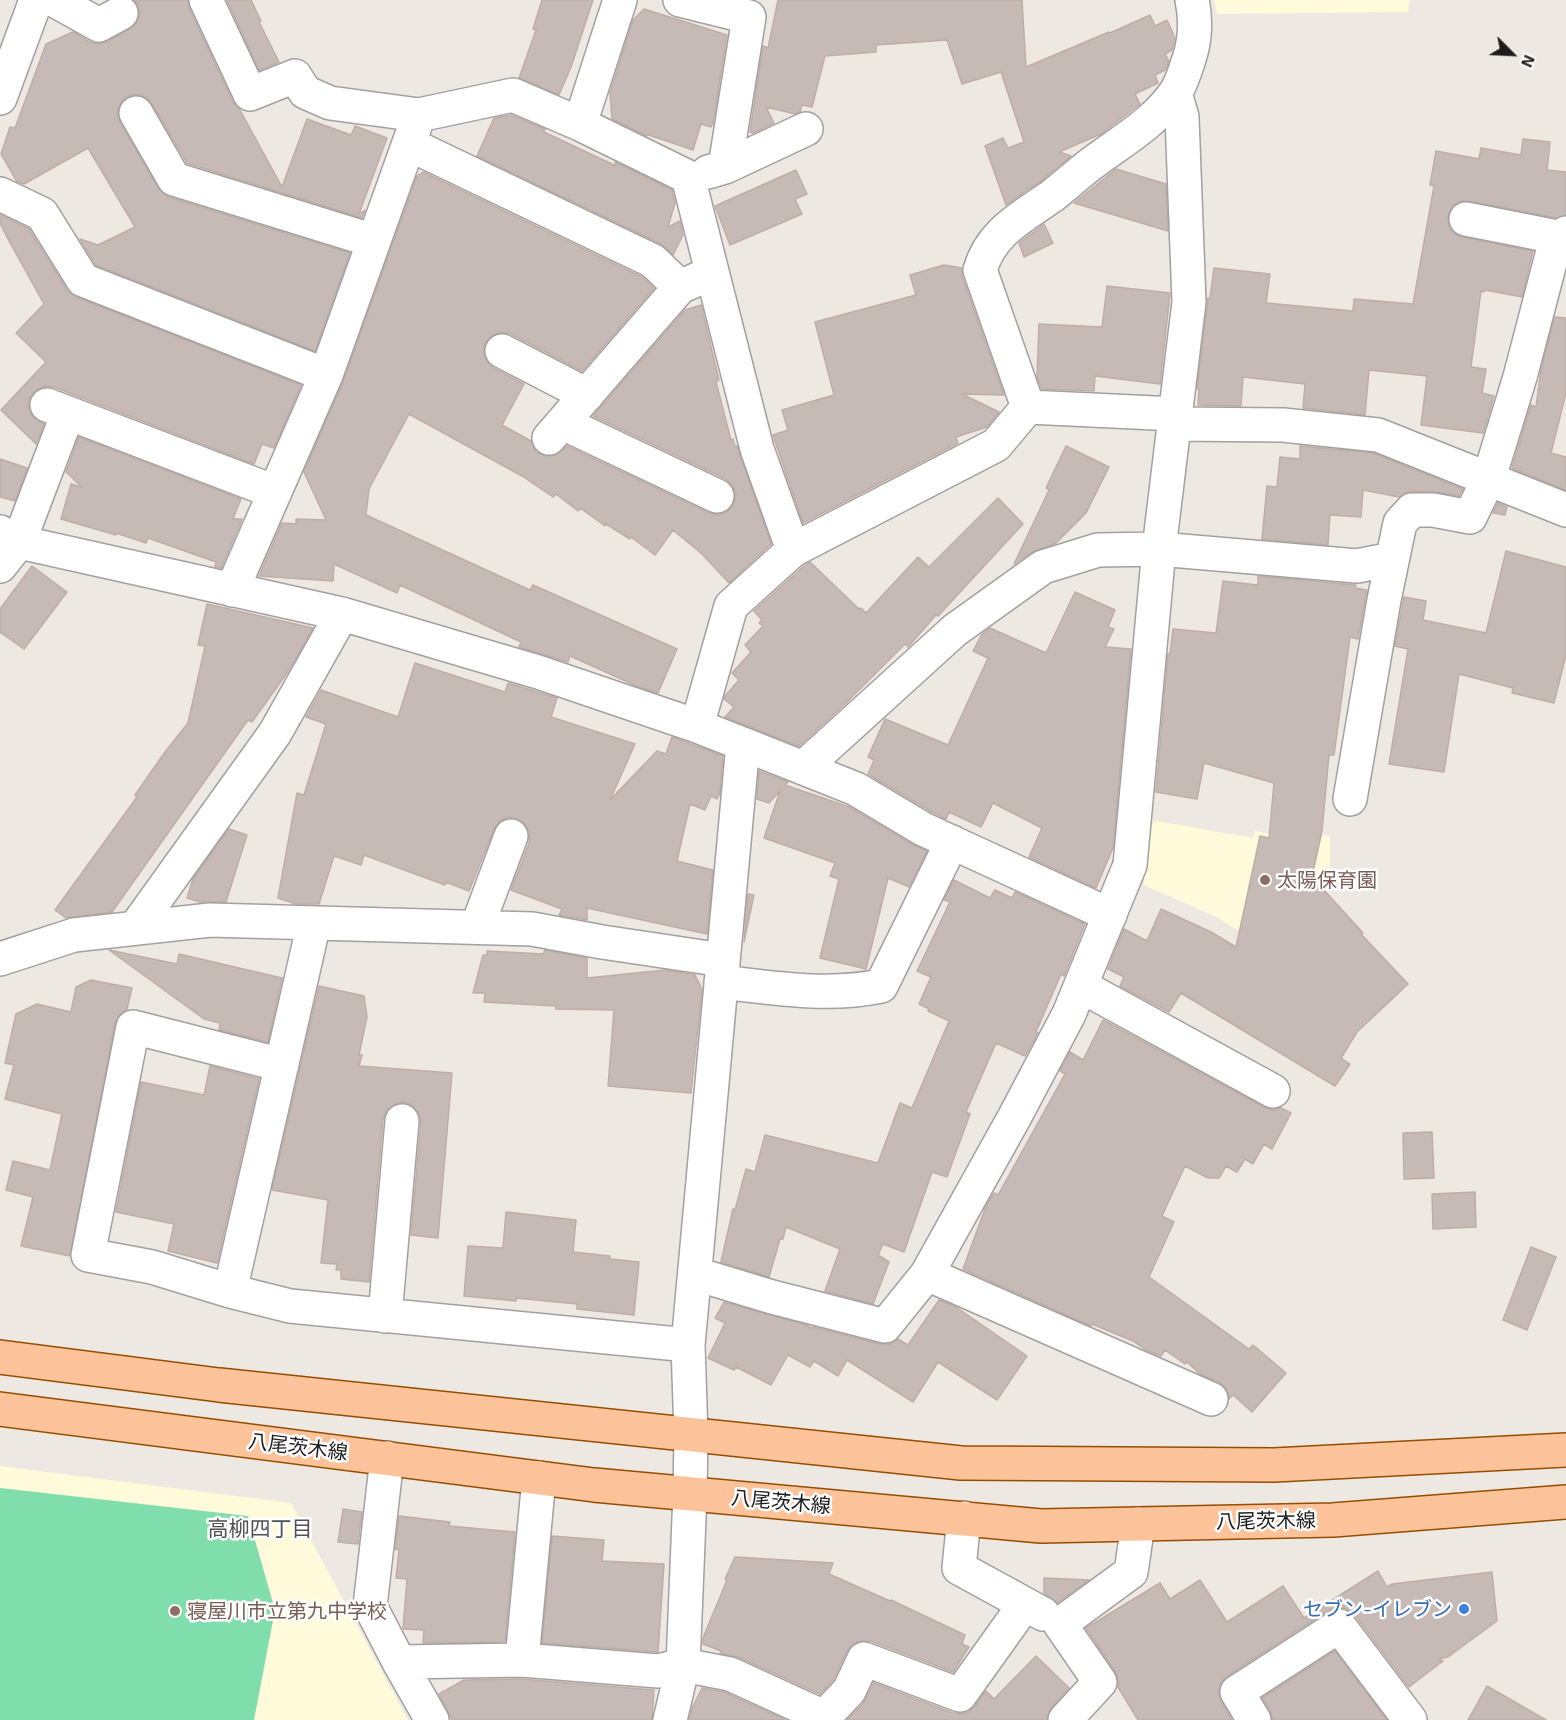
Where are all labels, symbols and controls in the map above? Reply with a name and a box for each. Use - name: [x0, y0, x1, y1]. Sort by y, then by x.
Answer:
- north arrow: [1482, 24, 1542, 84]
- text: N: [1518, 52, 1540, 71]
- place label: 太陽保育園: [1277, 868, 1377, 892]
- marker: 太陽保育園: [1258, 873, 1272, 887]
- street label: 八尾茨木線: [247, 1429, 349, 1465]
- street label: 八尾茨木線: [730, 1486, 832, 1518]
- street label: 八尾茨木線: [1216, 1508, 1316, 1534]
- district label: 高柳四丁目: [208, 1516, 312, 1542]
- place label: セブン-イレブン: [1303, 1597, 1452, 1621]
- place label: 寝屋川市立第九中学校: [187, 1599, 387, 1623]
- marker: セブン-イレブン: [1457, 1602, 1471, 1616]
- marker: 寝屋川市立第九中学校: [168, 1604, 182, 1618]

